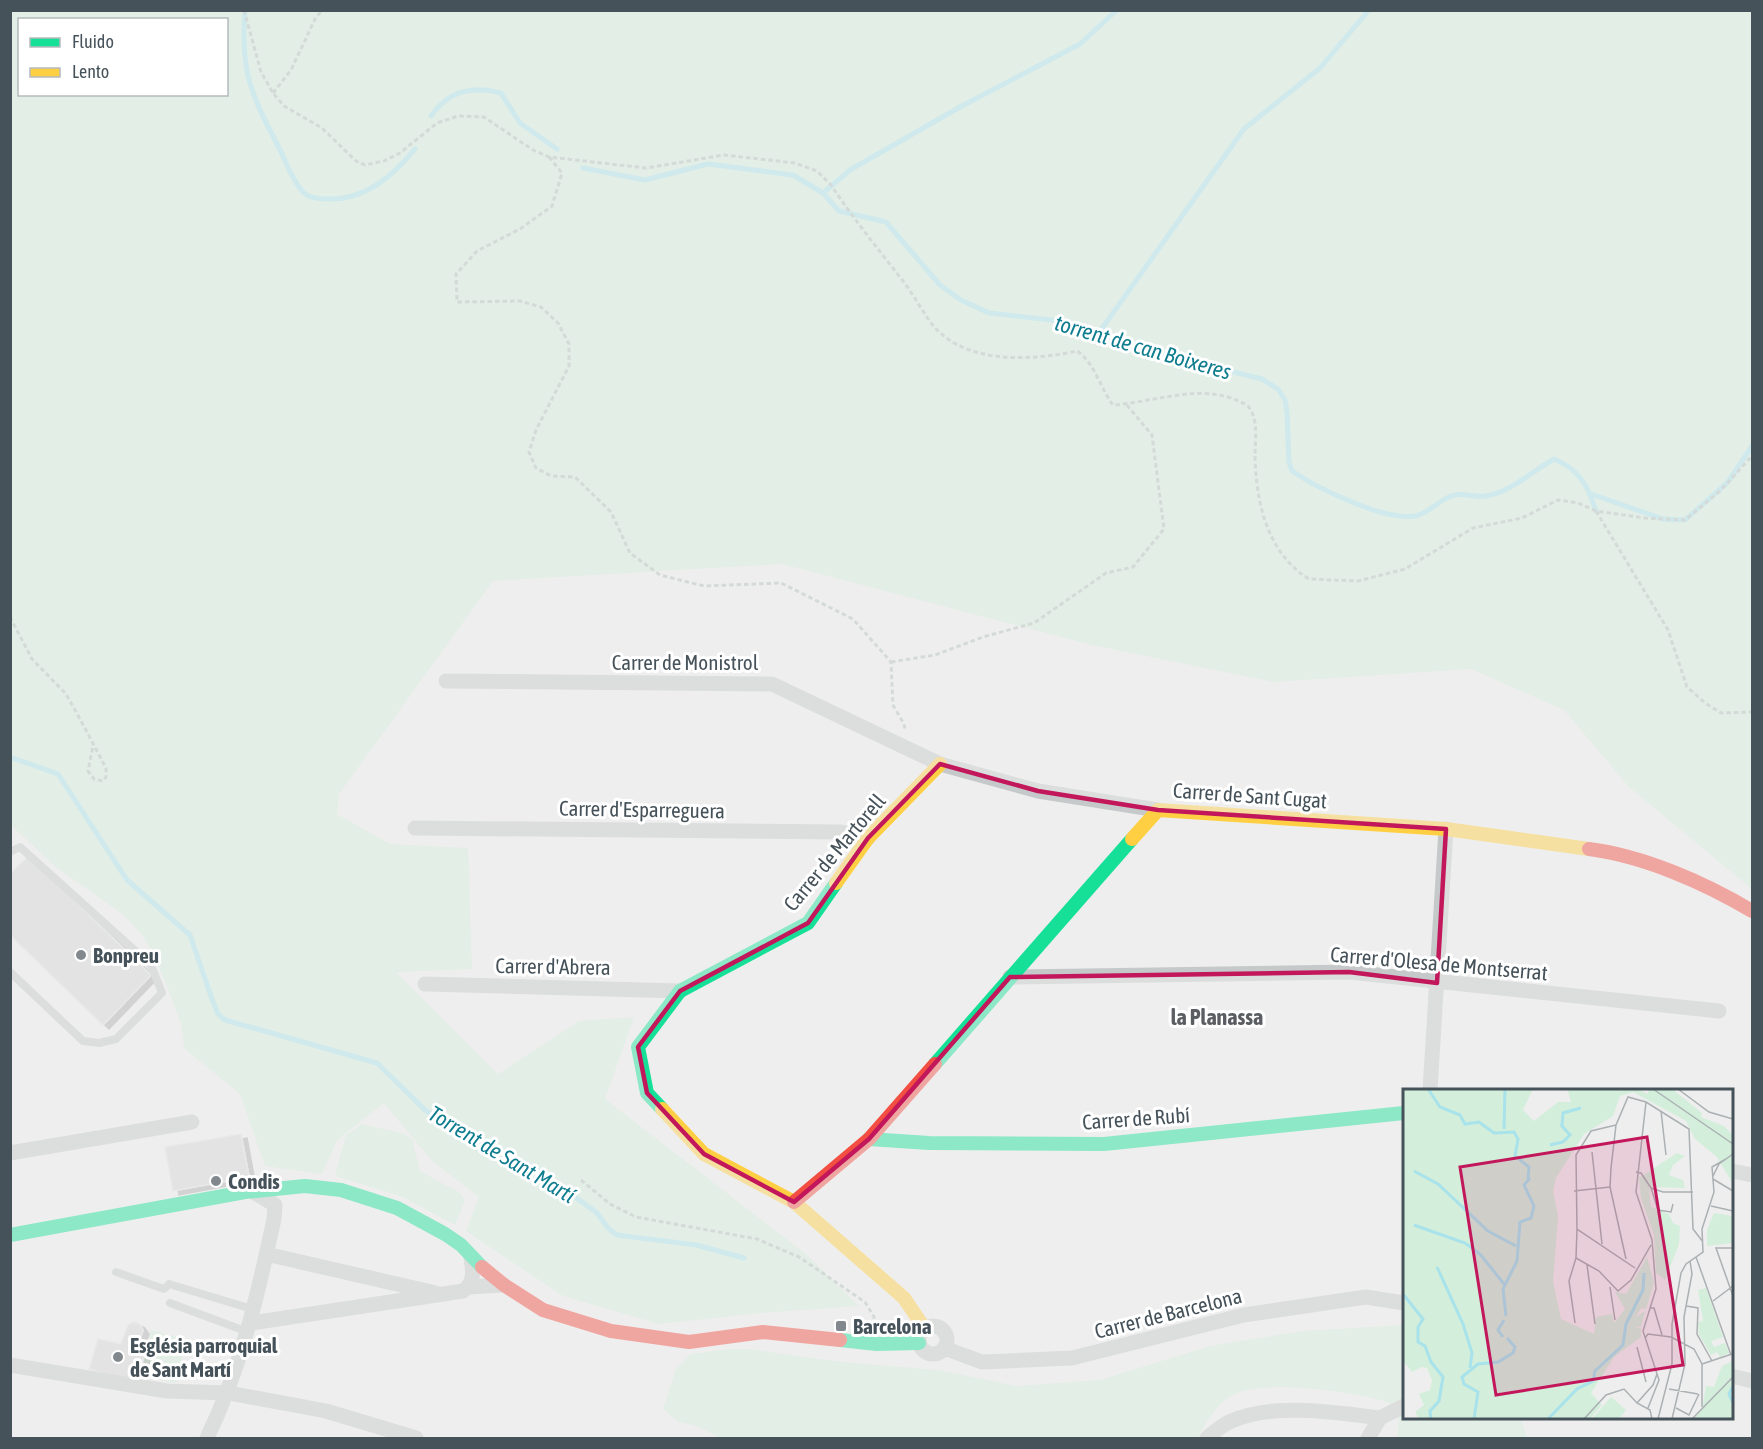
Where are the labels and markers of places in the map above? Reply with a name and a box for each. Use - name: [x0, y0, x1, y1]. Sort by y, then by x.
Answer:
- place label: Bonpreu: [93, 943, 159, 967]
- marker: Bonpreu: [74, 948, 88, 962]
- place label: Condis: [228, 1169, 280, 1193]
- marker: Condis: [209, 1174, 223, 1188]
- place label: Barcelona: [853, 1314, 932, 1338]
- marker: Barcelona: [834, 1319, 848, 1333]
- place label: Església parroquial de Sant Martí: [130, 1333, 278, 1381]
- marker: Església parroquial de Sant Martí: [111, 1350, 125, 1364]

